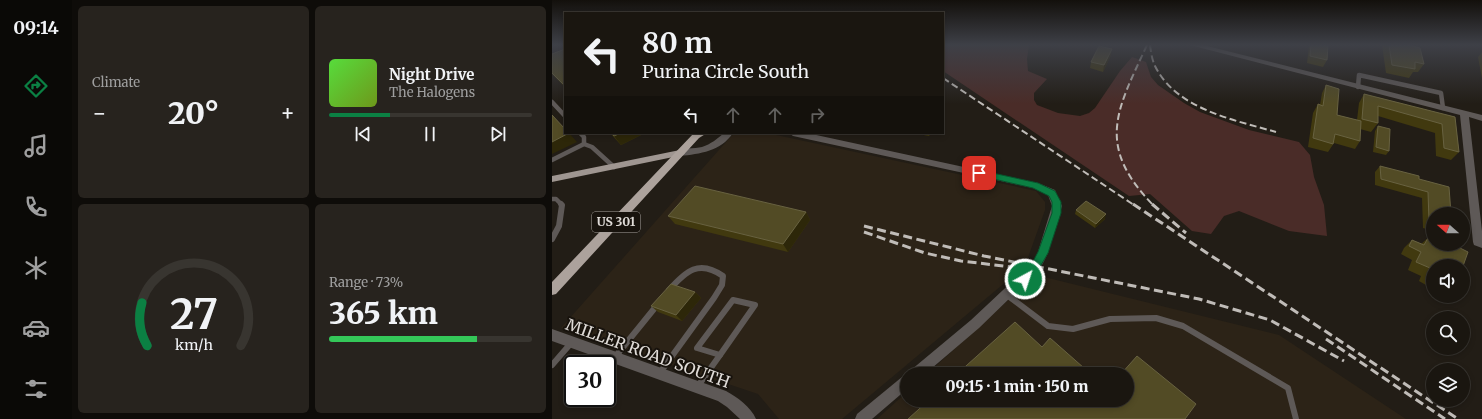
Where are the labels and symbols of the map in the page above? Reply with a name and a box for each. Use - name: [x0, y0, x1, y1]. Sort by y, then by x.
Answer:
- pin: [962, 156, 996, 190]
- north arrow: [1426, 207, 1470, 251]
- road number: US 301: [592, 212, 640, 232]
- position arrow: [1004, 258, 1046, 300]
- street label: MILLER ROAD SOUTH: [563, 314, 733, 392]
- speed limit sign: 30: [564, 355, 616, 407]

